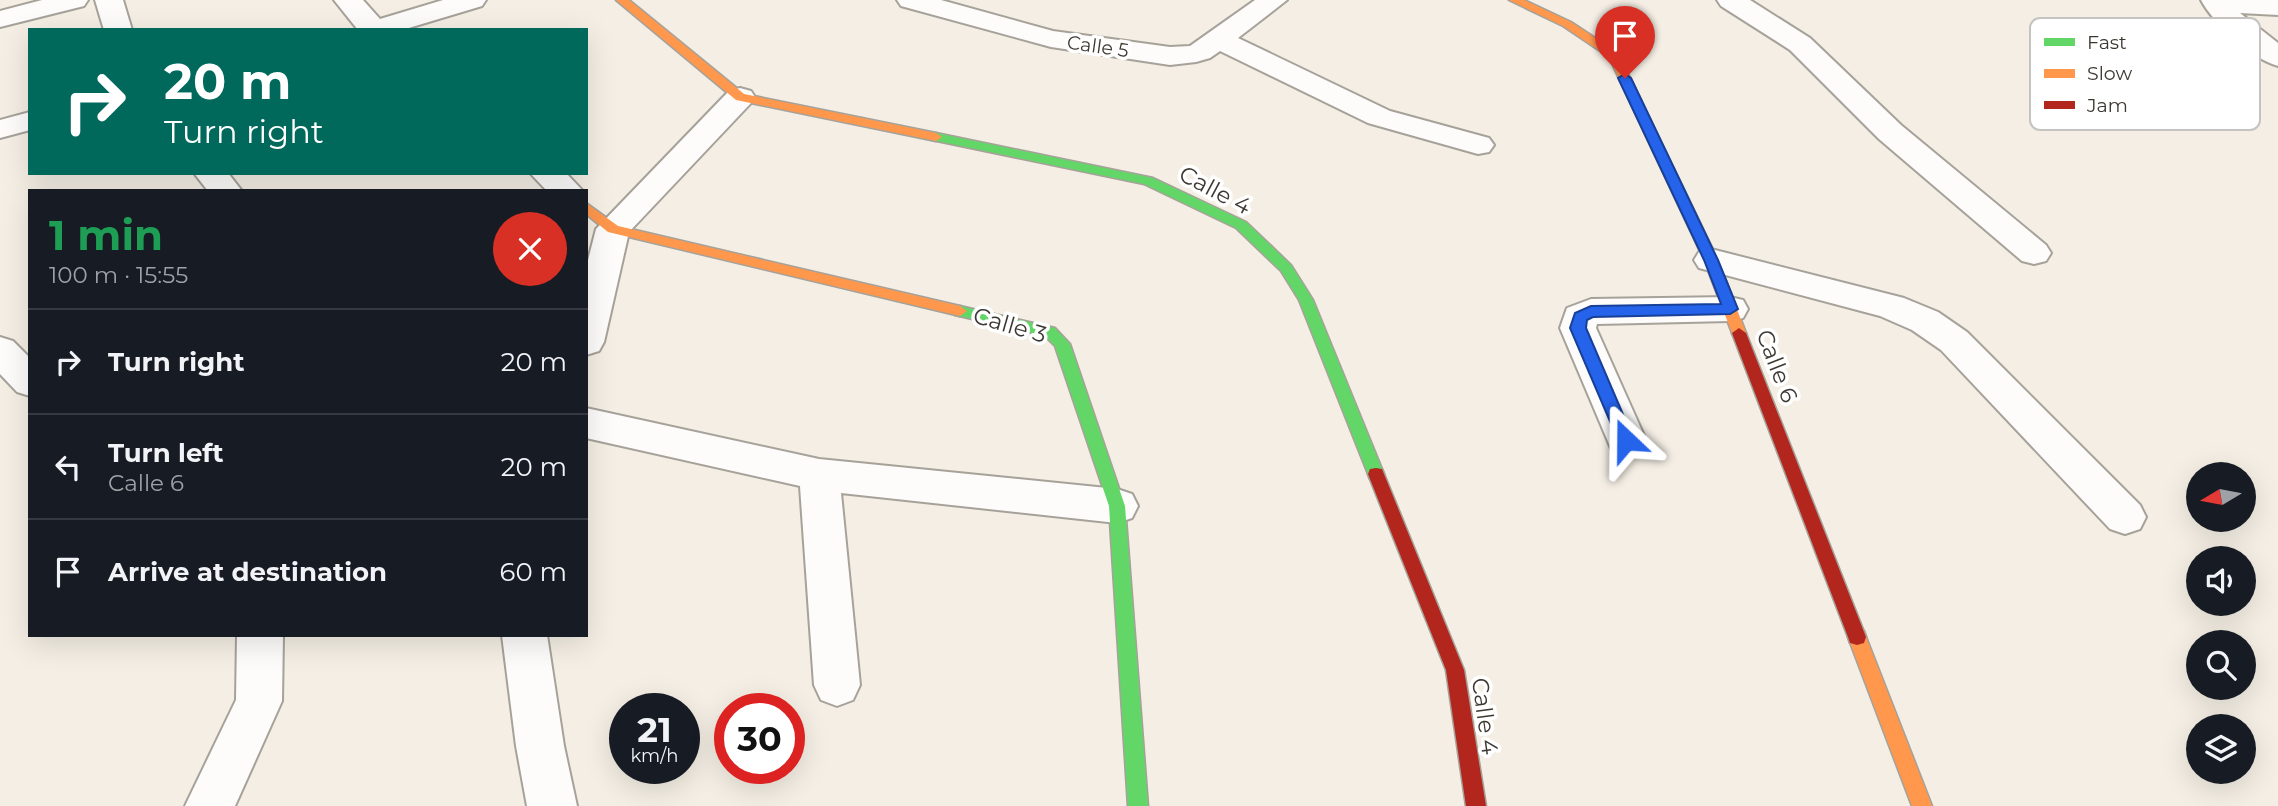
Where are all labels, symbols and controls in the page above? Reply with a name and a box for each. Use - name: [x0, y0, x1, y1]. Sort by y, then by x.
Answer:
- pin: [1595, 6, 1655, 78]
- icon: arrive: [1606, 17, 1644, 55]
- legend: [2030, 18, 2260, 130]
- street label: Calle 5: [1066, 31, 1130, 62]
- text: Fast: [2087, 31, 2127, 54]
- text: 20 m: [164, 52, 291, 111]
- icon: right: [49, 56, 140, 147]
- text: Slow: [2087, 62, 2132, 85]
- text: Jam: [2086, 94, 2128, 117]
- text: Turn right: [164, 112, 324, 151]
- street label: Calle 4: [1174, 160, 1256, 220]
- text: 1 min: [49, 209, 163, 261]
- button: close: [493, 212, 567, 286]
- text: 100 m · 15:55: [49, 261, 188, 289]
- street label: Calle 3: [970, 301, 1050, 349]
- street label: Calle 6: [1750, 326, 1804, 406]
- icon: right: [49, 343, 87, 381]
- text: Turn right: [108, 346, 244, 378]
- text: 20 m: [501, 346, 567, 378]
- position arrow: [1589, 403, 1663, 477]
- text: Turn left: [108, 437, 224, 469]
- icon: left: [49, 448, 87, 486]
- text: 20 m: [501, 451, 567, 483]
- north arrow: [2186, 462, 2256, 532]
- map controls: [2186, 462, 2256, 784]
- text: Calle 6: [108, 469, 184, 497]
- button: sound: [2186, 546, 2256, 616]
- icon: arrive: [49, 553, 87, 591]
- text: Arrive at destination: [108, 556, 387, 588]
- text: 60 m: [500, 556, 567, 588]
- button: search: [2186, 630, 2256, 700]
- street label: Calle 4: [1466, 676, 1504, 756]
- speed limit sign: 30: [714, 693, 805, 784]
- text: 21: [637, 708, 672, 751]
- button: layers: [2186, 714, 2256, 784]
- text: km/h: [630, 745, 679, 767]

